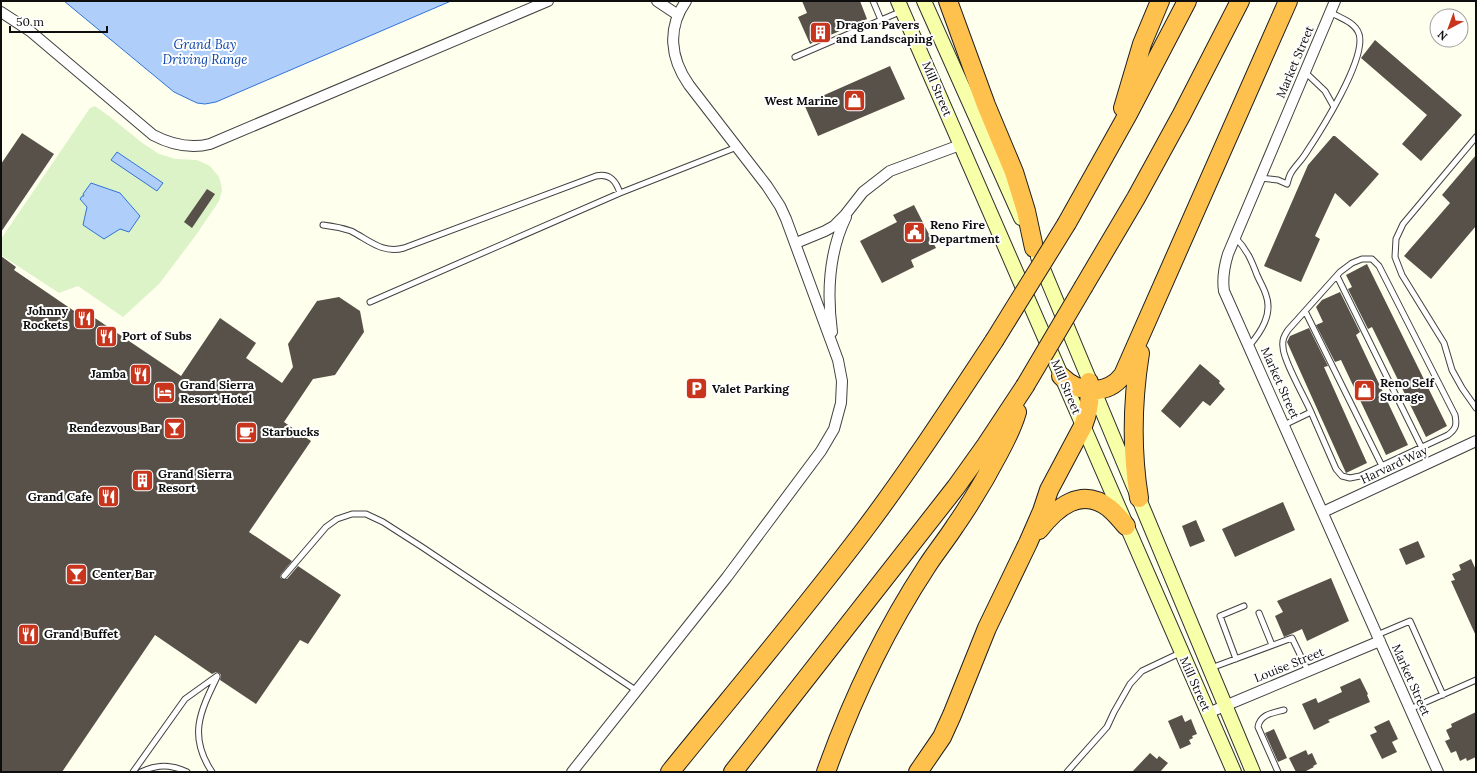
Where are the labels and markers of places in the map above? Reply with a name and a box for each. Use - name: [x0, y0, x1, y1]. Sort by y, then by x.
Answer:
- place label: Dragon Pavers and Landscaping: [836, 17, 934, 46]
- building icon: Dragon Pavers and Landscaping: [808, 19, 834, 45]
- shop icon: West Marine: [841, 88, 867, 114]
- place label: West Marine: [765, 93, 839, 108]
- place label: Reno Fire Department: [930, 217, 1001, 246]
- public building icon: Reno Fire Department: [901, 219, 927, 245]
- place label: Johnny Rockets: [23, 303, 68, 332]
- restaurant icon: Johnny Rockets: [71, 305, 97, 331]
- restaurant icon: Port of Subs: [93, 323, 119, 349]
- place label: Port of Subs: [122, 328, 192, 343]
- restaurant icon: Jamba: [128, 361, 154, 387]
- place label: Jamba: [90, 366, 127, 381]
- place label: Reno Self Storage: [1380, 375, 1436, 404]
- parking icon: Valet Parking: [684, 376, 710, 402]
- place label: Grand Sierra Resort Hotel: [180, 377, 255, 406]
- shop icon: Reno Self Storage: [1352, 377, 1378, 403]
- hotel icon: Grand Sierra Resort Hotel: [152, 379, 178, 405]
- place label: Valet Parking: [712, 381, 790, 396]
- bar icon: Rendezvous Bar: [162, 415, 188, 441]
- cafe icon: Starbucks: [234, 419, 260, 445]
- place label: Rendezvous Bar: [69, 420, 160, 435]
- place label: Starbucks: [262, 424, 320, 439]
- place label: Grand Sierra Resort: [158, 466, 233, 495]
- building icon: Grand Sierra Resort: [129, 468, 155, 494]
- restaurant icon: Grand Cafe: [95, 484, 121, 510]
- place label: Grand Cafe: [28, 489, 93, 504]
- bar icon: Center Bar: [63, 561, 89, 587]
- place label: Center Bar: [92, 566, 155, 581]
- restaurant icon: Grand Buffet: [16, 621, 42, 647]
- place label: Grand Buffet: [44, 626, 119, 641]

